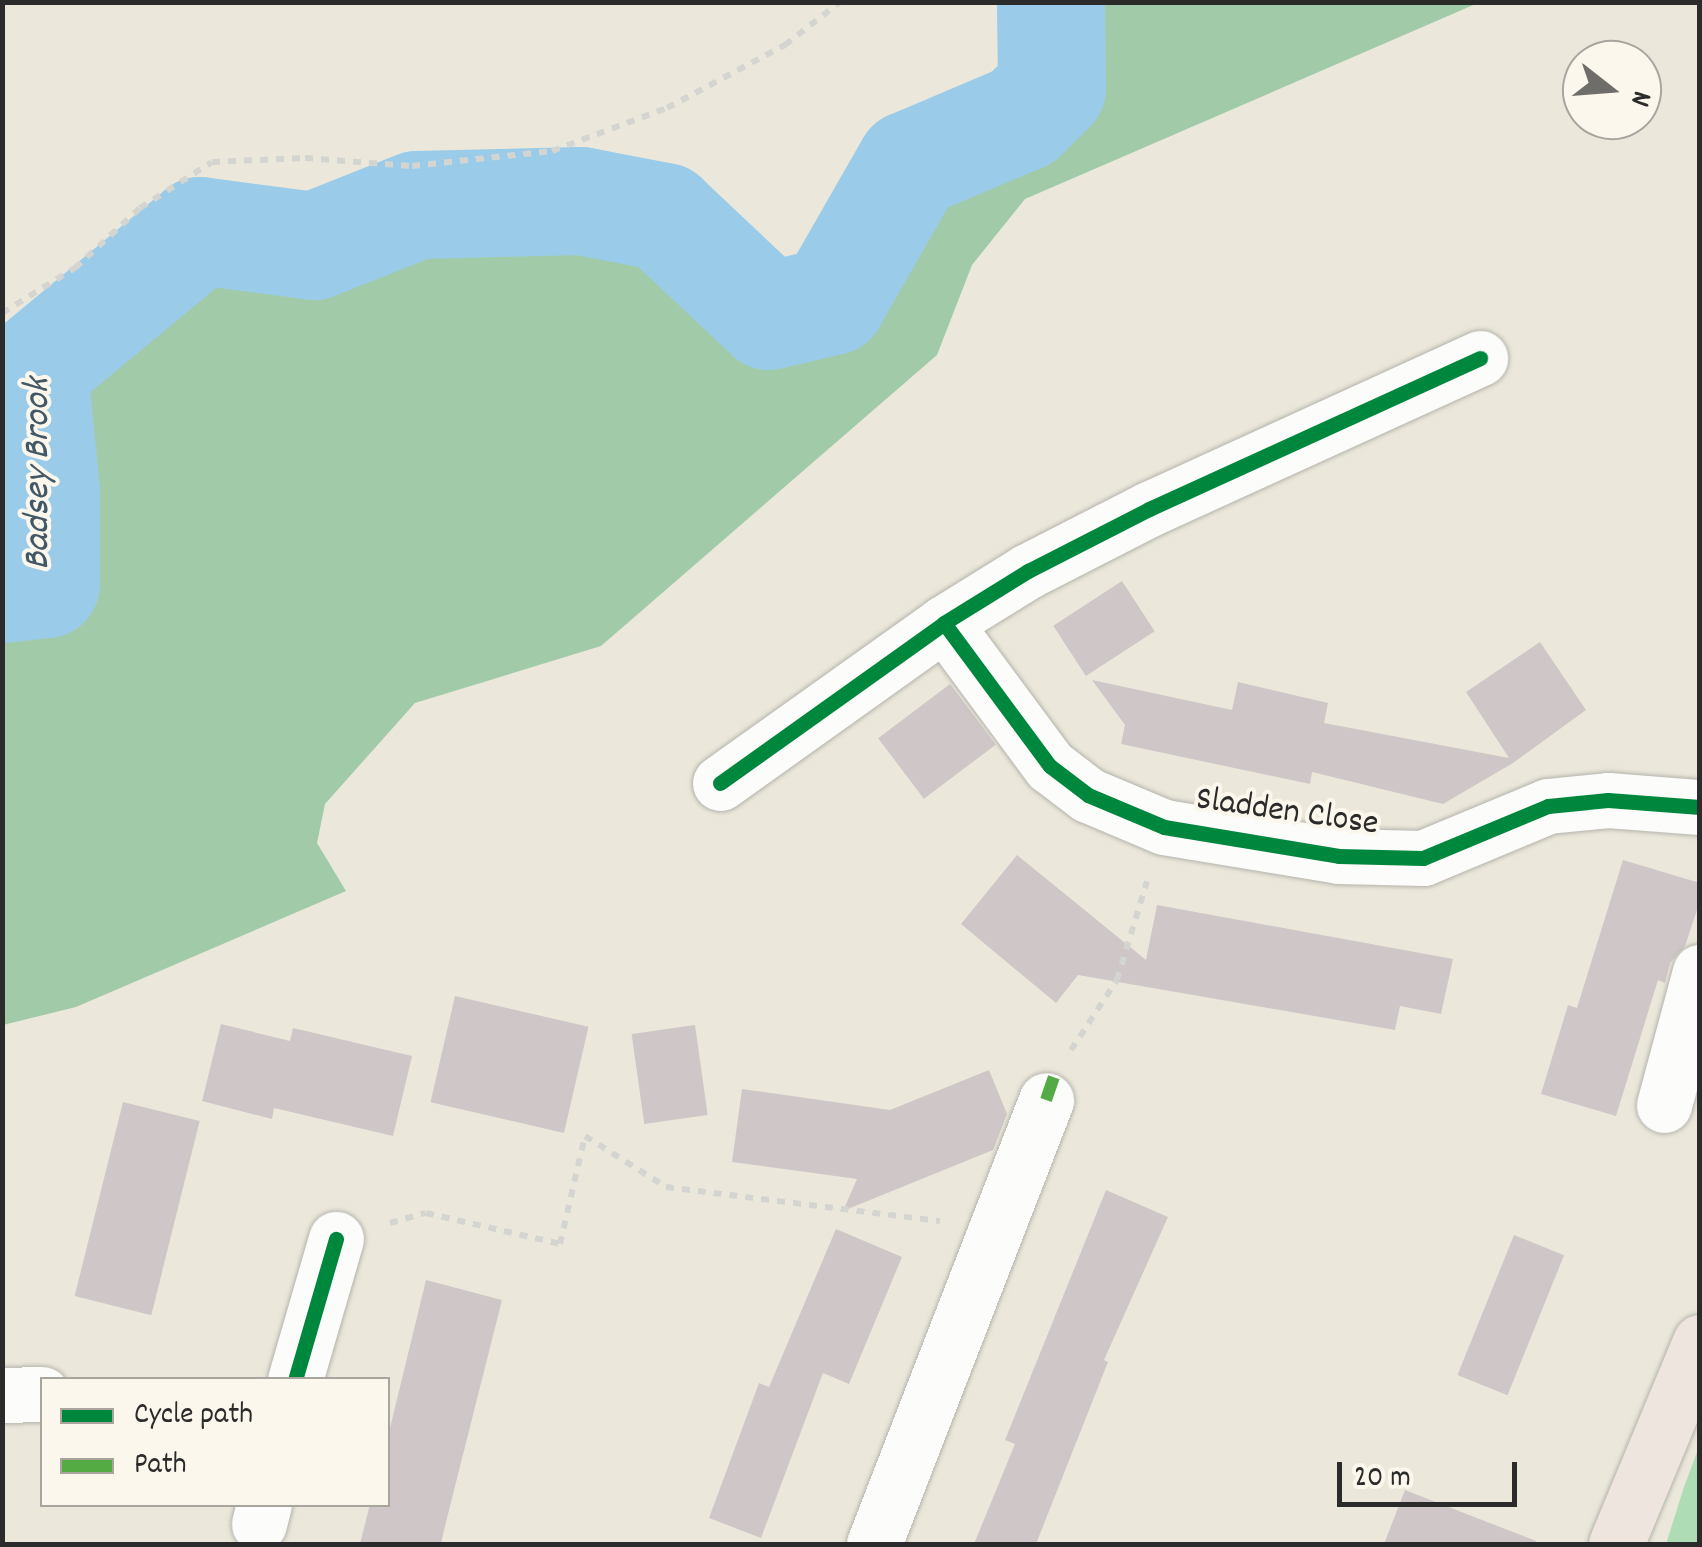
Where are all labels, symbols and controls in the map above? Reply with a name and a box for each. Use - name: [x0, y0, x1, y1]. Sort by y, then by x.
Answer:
- north arrow: [1562, 40, 1662, 140]
- text: N: [1618, 86, 1660, 111]
- water label: Badsey Brook: [17, 378, 63, 570]
- street label: Sladden Close: [1193, 779, 1381, 847]
- legend: [40, 1377, 390, 1507]
- text: Cycle path: [134, 1395, 253, 1438]
- scale bar: [1342, 1442, 1522, 1504]
- text: Path: [134, 1445, 187, 1488]
- text: 20 m: [1354, 1458, 1411, 1501]

